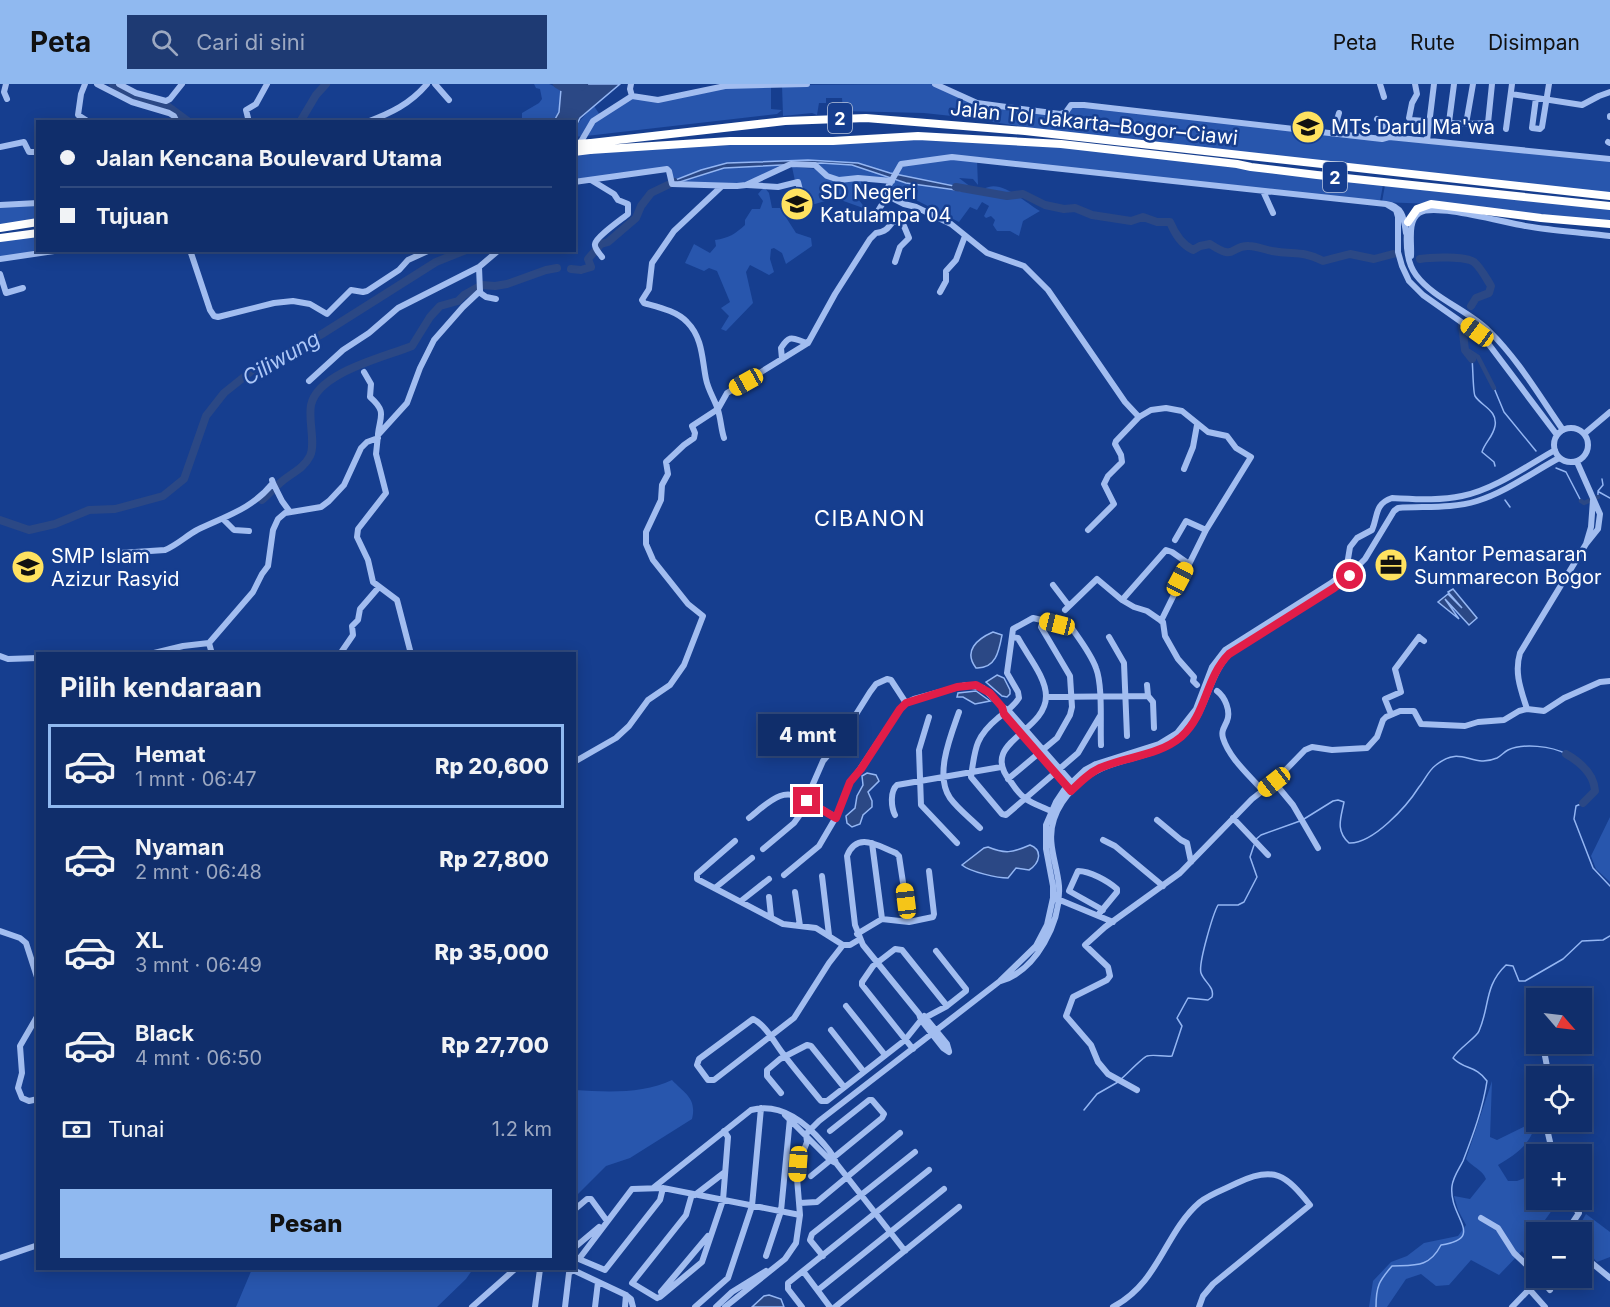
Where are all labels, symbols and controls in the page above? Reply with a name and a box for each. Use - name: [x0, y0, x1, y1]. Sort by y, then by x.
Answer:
- search box: [127, 15, 547, 69]
- text: Peta: [30, 25, 91, 59]
- icon: search: [148, 26, 181, 59]
- text: Cari di sini: [196, 29, 305, 55]
- text: Peta: [1333, 30, 1377, 55]
- text: Rute: [1410, 30, 1455, 55]
- text: Disimpan: [1488, 30, 1580, 55]
- street label: Jalan Tol Jakarta–Bogor–Ciawi: [949, 96, 1239, 150]
- road number: 2: [828, 103, 852, 133]
- school or university icon: MTs Darul Ma'wa: [1290, 109, 1326, 145]
- place label: MTs Darul Ma'wa: [1331, 115, 1495, 139]
- text: Jalan Kencana Boulevard Utama: [96, 145, 442, 171]
- road number: 2: [1323, 162, 1347, 192]
- place label: SD Negeri Katulampa 04: [820, 180, 951, 227]
- school or university icon: SD Negeri Katulampa 04: [779, 186, 815, 222]
- text: Tujuan: [96, 203, 169, 229]
- car: [1457, 314, 1497, 350]
- water label: Ciliwung: [238, 326, 324, 390]
- car: [726, 365, 766, 399]
- district label: CIBANON: [814, 505, 926, 531]
- place label: Kantor Pemasaran Summarecon Bogor: [1414, 542, 1602, 589]
- place label: SMP Islam Azizur Rasyid: [51, 544, 180, 591]
- office icon: Kantor Pemasaran Summarecon Bogor: [1373, 547, 1409, 583]
- school or university icon: SMP Islam Azizur Rasyid: [10, 549, 46, 585]
- car: [1164, 559, 1196, 599]
- route start: [1336, 562, 1363, 589]
- car: [1037, 611, 1077, 637]
- text: Pilih kendaraan: [60, 671, 262, 704]
- callout: 4 mnt: [758, 714, 856, 756]
- text: 4 mnt: [779, 723, 836, 747]
- icon: car: [63, 739, 117, 793]
- text: Hemat: [135, 741, 205, 767]
- text: Rp 20,600: [435, 753, 549, 779]
- car: [1254, 764, 1294, 800]
- text: 1 mnt · 06:47: [135, 767, 257, 791]
- route end: [793, 787, 820, 814]
- icon: car: [63, 832, 117, 886]
- text: Nyaman: [135, 834, 224, 860]
- text: Rp 27,800: [439, 846, 549, 872]
- text: 2 mnt · 06:48: [135, 860, 262, 884]
- car: [895, 882, 917, 920]
- icon: car: [63, 925, 117, 979]
- text: XL: [135, 927, 164, 953]
- text: Rp 35,000: [435, 939, 549, 965]
- text: 3 mnt · 06:49: [135, 953, 262, 977]
- north arrow: [1526, 988, 1592, 1054]
- map controls: [1526, 988, 1592, 1288]
- icon: car: [63, 1018, 117, 1072]
- text: Black: [135, 1020, 194, 1046]
- text: Rp 27,700: [441, 1032, 549, 1058]
- text: 4 mnt · 06:50: [135, 1046, 262, 1070]
- button: locate: [1526, 1066, 1592, 1132]
- icon: cash: [60, 1113, 93, 1146]
- text: Tunai: [108, 1116, 164, 1142]
- text: 1.2 km: [492, 1117, 552, 1141]
- button: +: [1526, 1144, 1592, 1210]
- car: [788, 1145, 808, 1183]
- button: Pesan: [60, 1189, 552, 1258]
- button: −: [1526, 1222, 1592, 1288]

